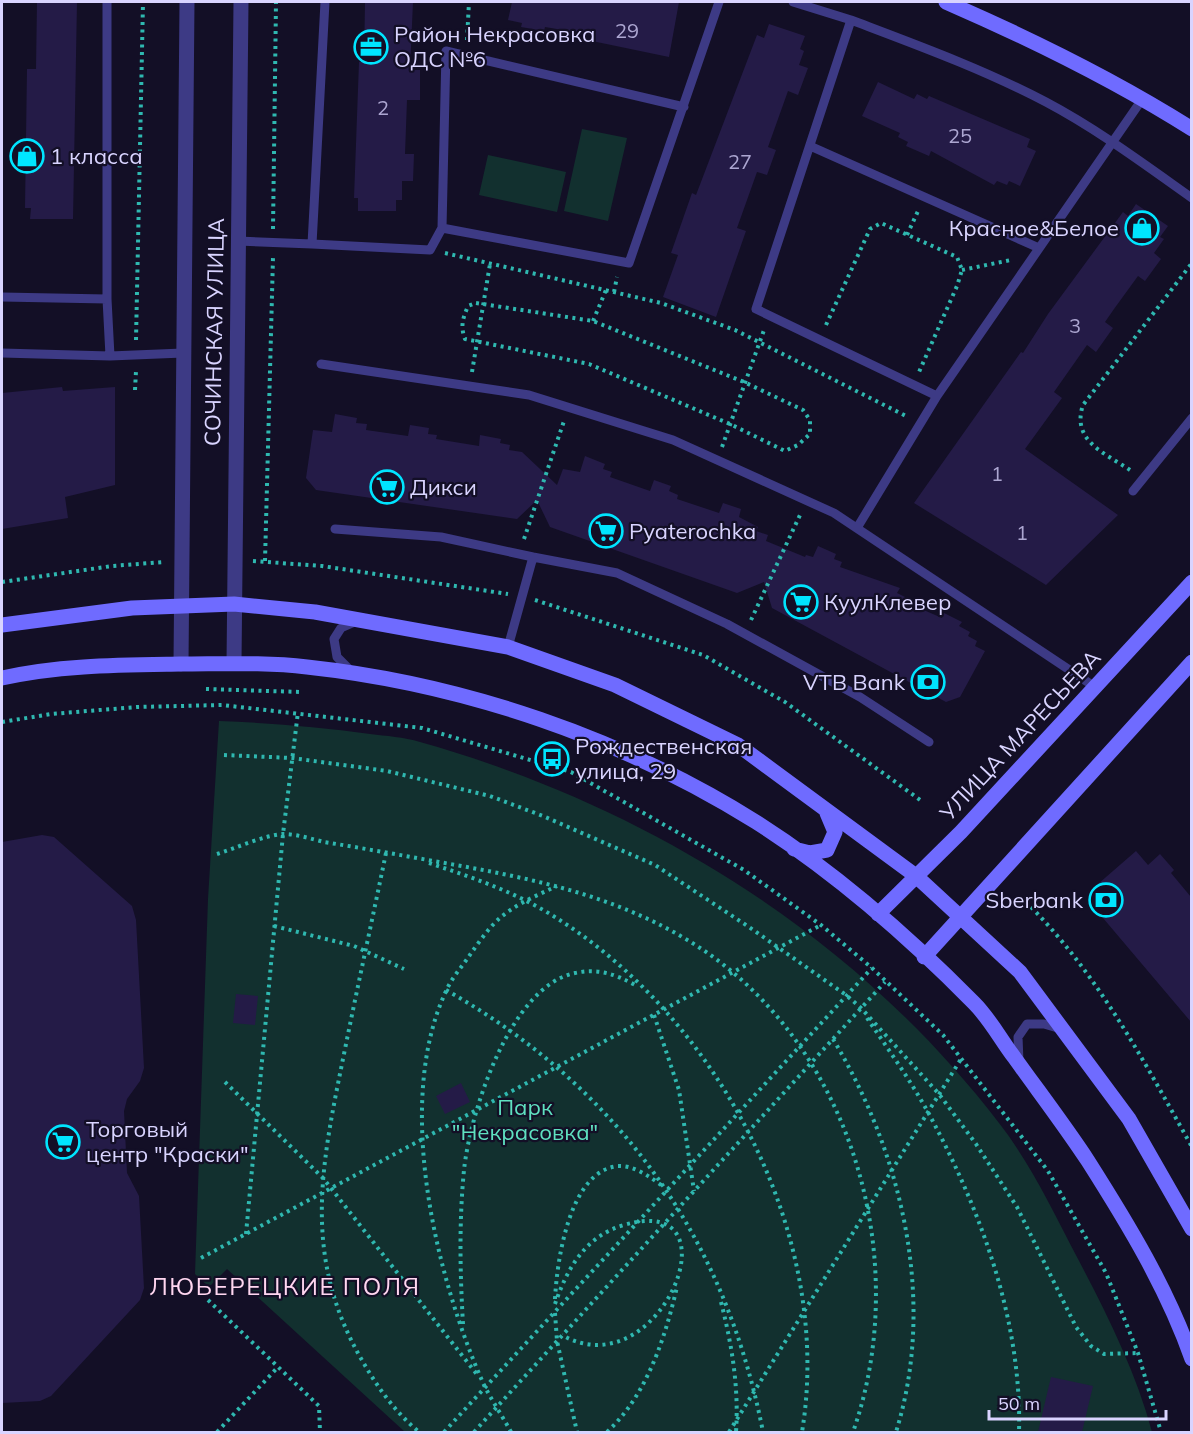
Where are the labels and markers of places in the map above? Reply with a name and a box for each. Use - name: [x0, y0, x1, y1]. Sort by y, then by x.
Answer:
- place label: Район Некрасовка ОДС №6: [394, 20, 595, 73]
- office icon: Район Некрасовка ОДС №6: [353, 29, 389, 65]
- shop icon: 1 класса: [9, 138, 45, 174]
- place label: 1 класса: [50, 142, 143, 170]
- shop icon: Красное&Белое: [1124, 210, 1160, 246]
- place label: Красное&Белое: [949, 214, 1119, 242]
- supermarket icon: Дикси: [369, 469, 405, 505]
- place label: Дикси: [410, 473, 477, 501]
- supermarket icon: Pyaterochka: [588, 513, 624, 549]
- place label: Pyaterochka: [629, 517, 756, 545]
- supermarket icon: КуулКлевер: [783, 584, 819, 620]
- place label: КуулКлевер: [824, 588, 951, 616]
- bank icon: VTB Bank: [910, 664, 946, 700]
- place label: VTB Bank: [803, 668, 906, 696]
- place label: Рождественская улица, 29: [575, 732, 752, 785]
- bus stop icon: Рождественская улица, 29: [534, 741, 570, 777]
- bank icon: Sberbank: [1088, 882, 1124, 918]
- place label: Sberbank: [986, 886, 1084, 914]
- place label: Торговый центр "Краски": [86, 1115, 249, 1168]
- supermarket icon: Торговый центр "Краски": [45, 1124, 81, 1160]

